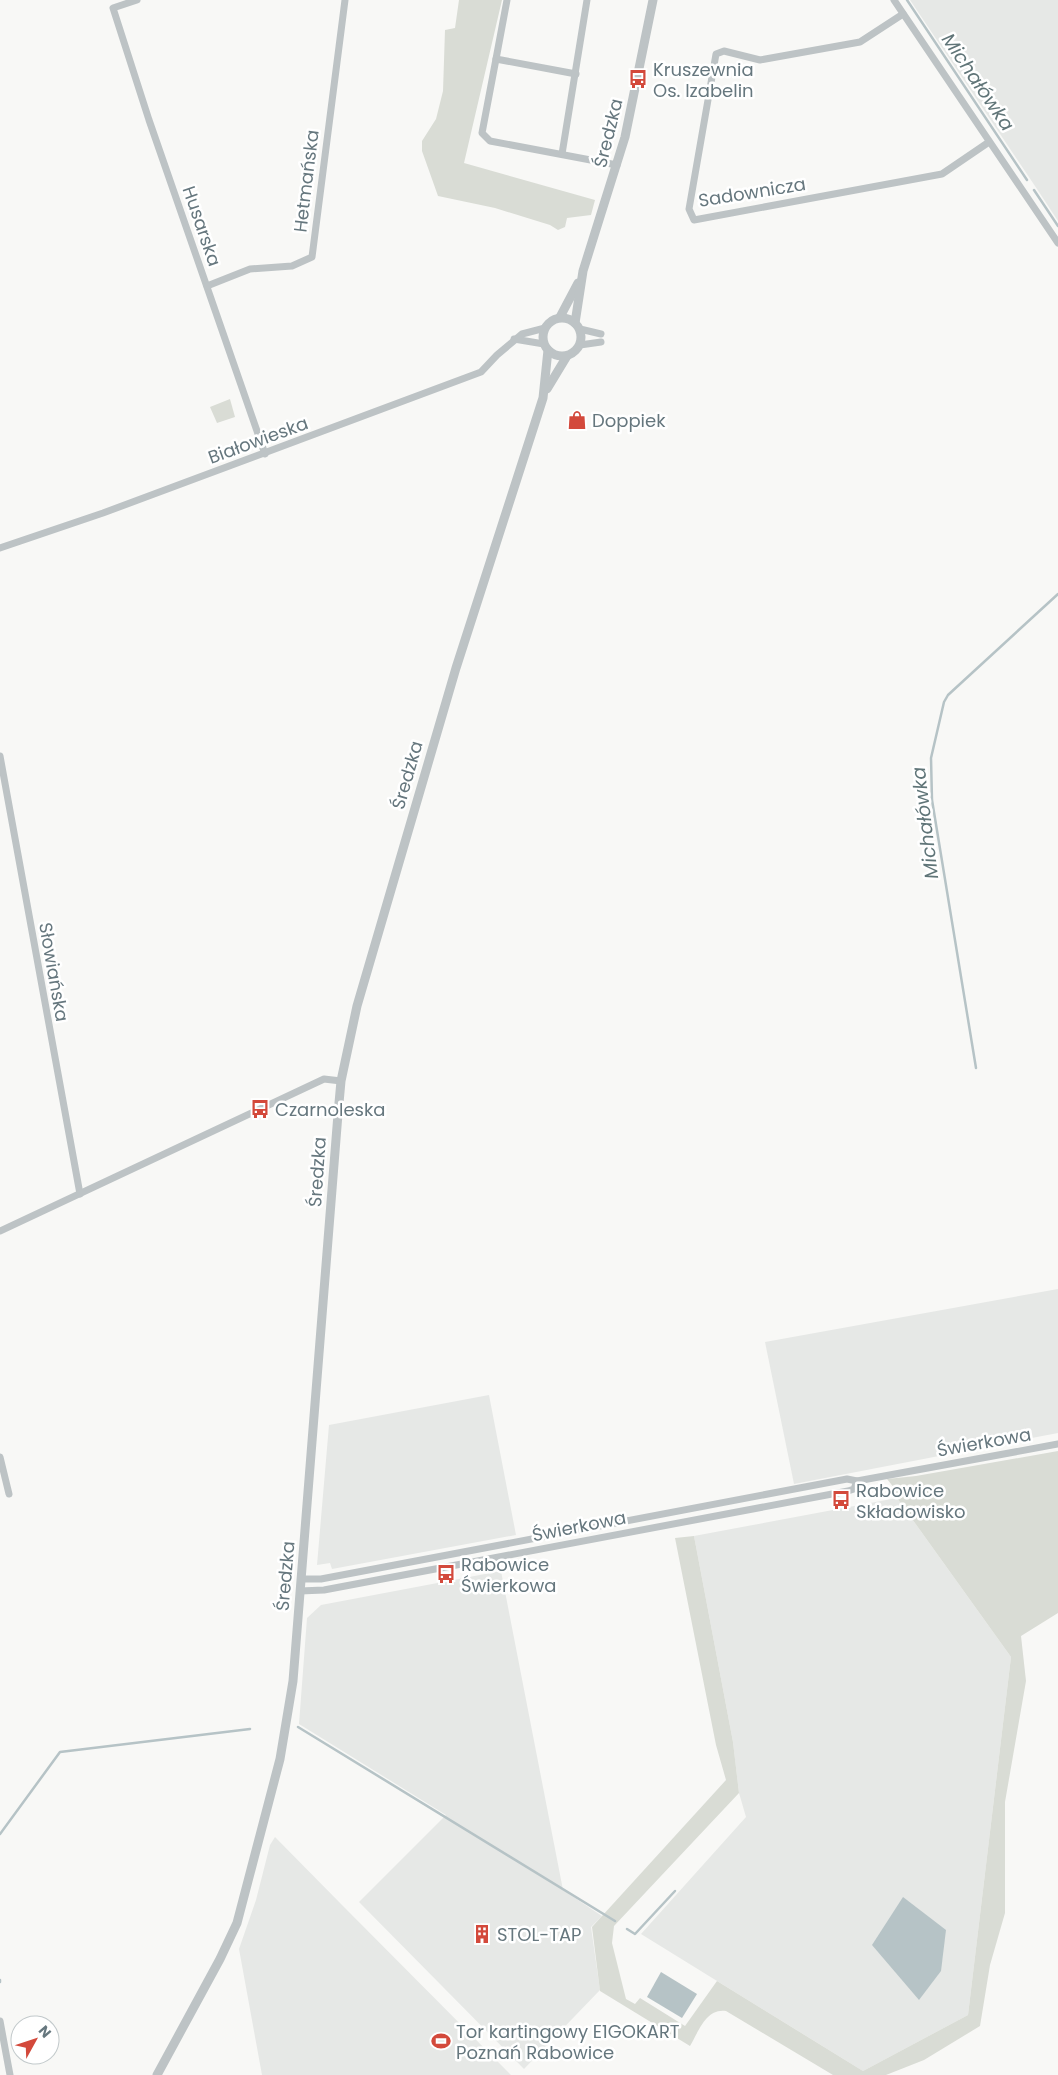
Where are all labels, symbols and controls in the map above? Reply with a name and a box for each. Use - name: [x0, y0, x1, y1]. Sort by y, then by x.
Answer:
- water label: Michałówka: [935, 28, 1021, 136]
- place label: Kruszewnia Os. Izabelin: [653, 57, 754, 103]
- bus stop icon: Kruszewnia Os. Izabelin: [627, 68, 649, 90]
- street label: Średzka: [587, 96, 629, 170]
- street label: Hetmańska: [287, 128, 325, 234]
- street label: Sadownicza: [697, 171, 807, 213]
- street label: Husarska: [177, 183, 227, 269]
- place label: Doppiek: [592, 408, 666, 433]
- shop icon: Doppiek: [566, 409, 588, 431]
- street label: Białowieska: [204, 410, 312, 470]
- street label: Średzka: [385, 738, 429, 812]
- water label: Michałówka: [905, 765, 945, 881]
- street label: Słowiańska: [33, 920, 75, 1024]
- place label: Czarnoleska: [275, 1097, 385, 1122]
- bus stop icon: Czarnoleska: [249, 1098, 271, 1120]
- street label: Średzka: [302, 1136, 332, 1208]
- street label: Świerkowa: [935, 1421, 1033, 1463]
- place label: Rabowice Składowisko: [856, 1478, 966, 1524]
- bus stop icon: Rabowice Składowisko: [830, 1489, 852, 1511]
- street label: Świerkowa: [530, 1505, 628, 1547]
- street label: Średzka: [269, 1540, 301, 1612]
- place label: Rabowice Świerkowa: [461, 1552, 556, 1598]
- bus stop icon: Rabowice Świerkowa: [435, 1563, 457, 1585]
- place label: STOL-TAP: [497, 1922, 581, 1947]
- building icon: STOL-TAP: [471, 1923, 493, 1945]
- north arrow: [10, 2015, 60, 2065]
- place label: Tor kartingowy E1GOKART Poznań Rabowice: [456, 2019, 680, 2065]
- text: N: [34, 2021, 56, 2042]
- sports icon: Tor kartingowy E1GOKART Poznań Rabowice: [430, 2030, 452, 2052]

